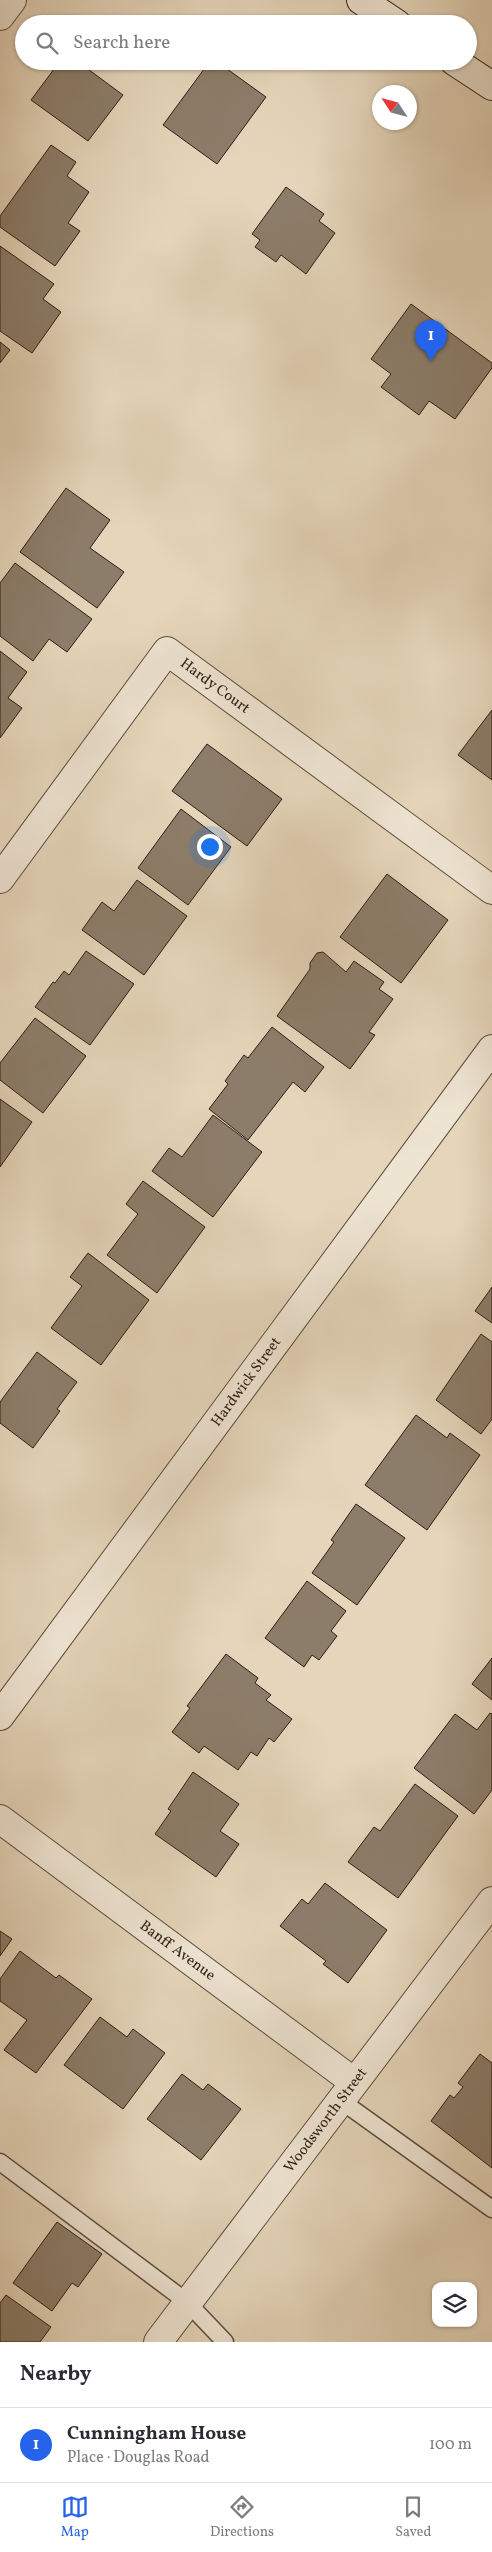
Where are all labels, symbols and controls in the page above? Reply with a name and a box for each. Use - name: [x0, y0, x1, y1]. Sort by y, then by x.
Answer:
- search box: [15, 15, 477, 70]
- icon: search: [33, 29, 61, 57]
- text: Search here: [73, 30, 170, 56]
- north arrow: [372, 85, 417, 130]
- pin: 1: [415, 320, 447, 361]
- street label: Hardy Court: [176, 653, 254, 719]
- your location: [197, 834, 223, 860]
- street label: Hardwick Street: [206, 1333, 286, 1431]
- street label: Banff Avenue: [135, 1916, 220, 1986]
- street label: Woodsworth Street: [279, 2064, 372, 2177]
- map controls: [432, 2282, 477, 2327]
- button: layers: [432, 2282, 477, 2327]
- text: Nearby: [20, 2360, 91, 2389]
- text: Cunningham House: [67, 2421, 246, 2447]
- text: 1: [33, 2434, 39, 2456]
- text: 100 m: [429, 2434, 472, 2456]
- text: Place · Douglas Road: [67, 2447, 210, 2469]
- tab: Map: [61, 2493, 89, 2542]
- tab: Directions: [210, 2493, 274, 2542]
- tab: Saved: [395, 2493, 431, 2542]

